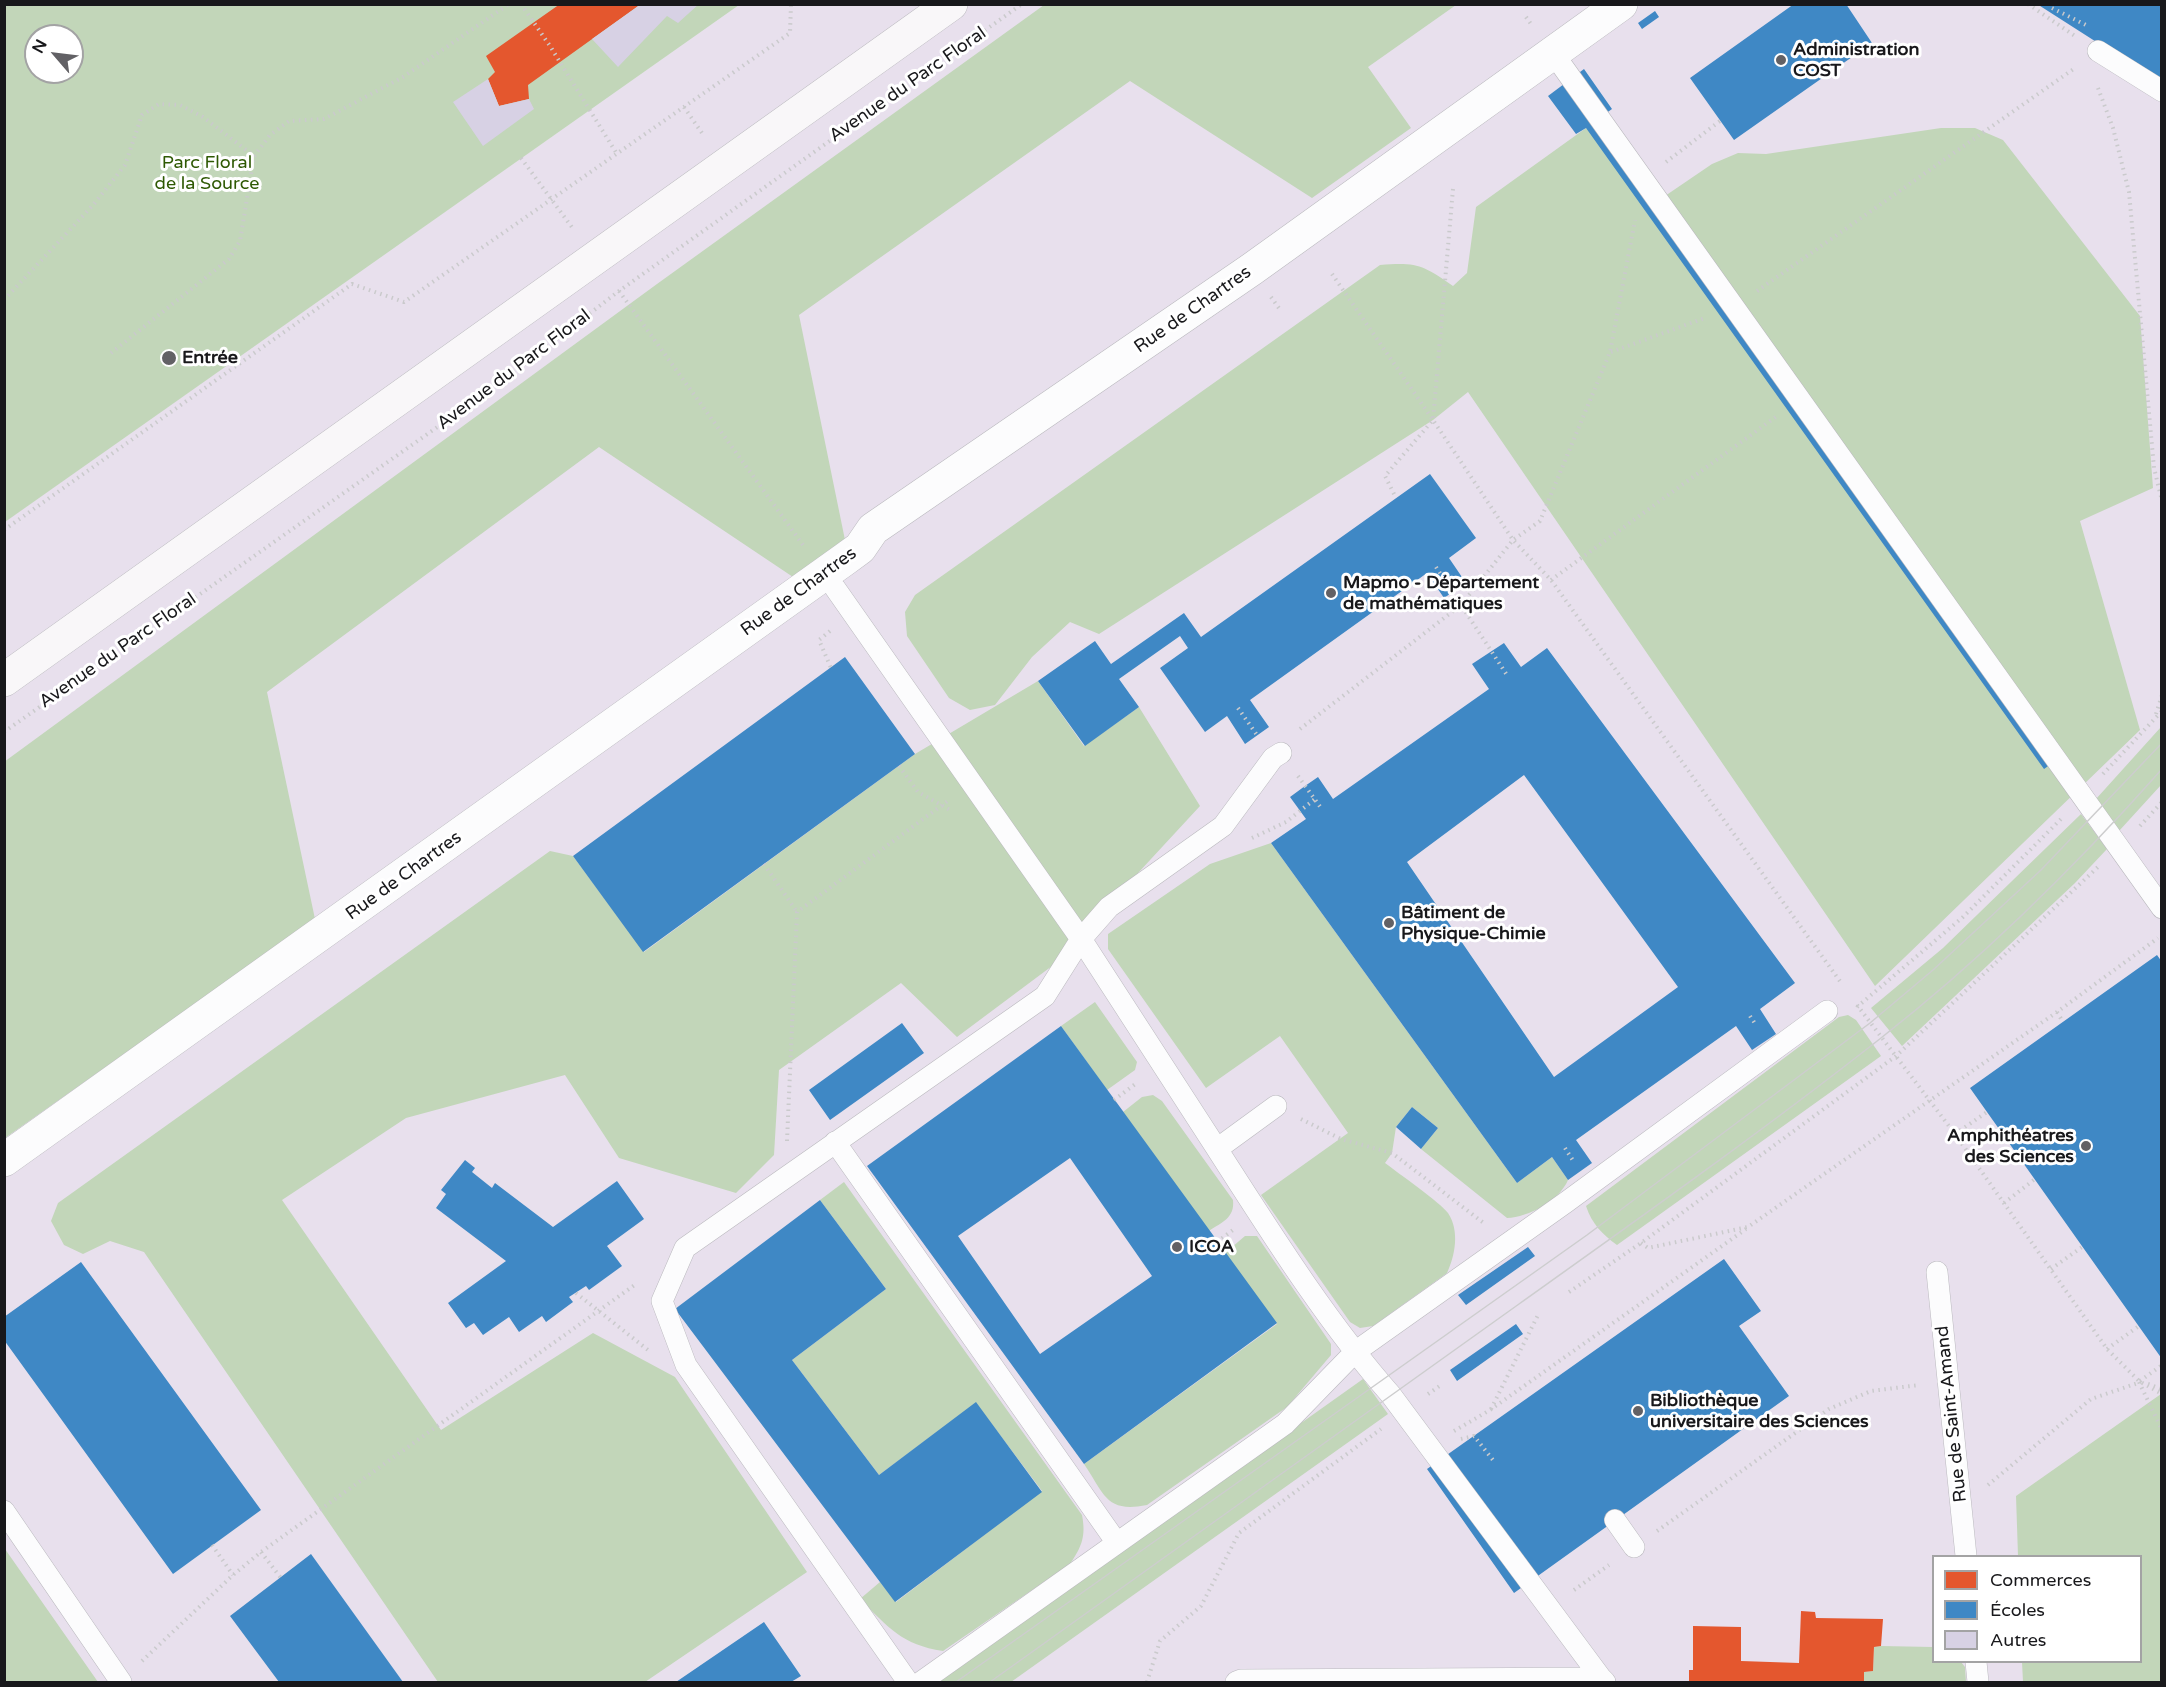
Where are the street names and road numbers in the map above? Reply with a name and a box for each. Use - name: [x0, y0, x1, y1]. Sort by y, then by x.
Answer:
- street label: Avenue du Parc Floral: [825, 23, 991, 147]
- street label: Rue de Chartres: [1130, 262, 1256, 358]
- street label: Avenue du Parc Floral: [433, 305, 595, 435]
- street label: Rue de Chartres: [737, 543, 861, 641]
- street label: Avenue du Parc Floral: [35, 589, 201, 713]
- street label: Rue de Chartres: [342, 827, 466, 925]
- street label: Rue de Saint-Amand: [1932, 1325, 1972, 1503]

